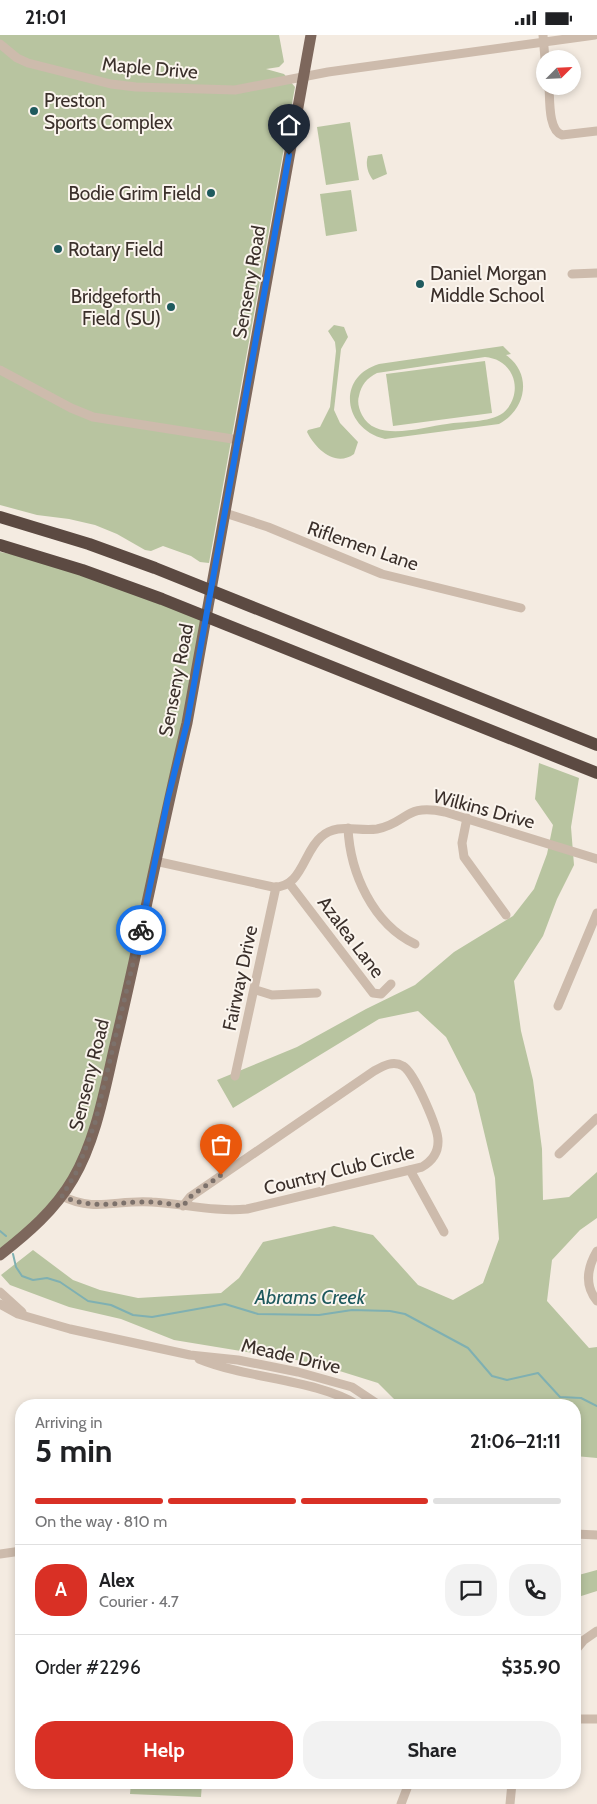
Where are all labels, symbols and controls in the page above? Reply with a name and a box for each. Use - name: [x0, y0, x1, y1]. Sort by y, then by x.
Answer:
- text: 21:01: [25, 6, 67, 29]
- north arrow: [536, 50, 581, 95]
- map controls: [536, 50, 581, 95]
- street label: Maple Drive: [101, 52, 199, 84]
- place label: Preston Sports Complex: [44, 89, 173, 134]
- pin: [268, 104, 310, 155]
- marker: Preston Sports Complex: [28, 105, 40, 117]
- icon: home: [275, 111, 303, 139]
- place label: Bodie Grim Field: [69, 182, 201, 205]
- marker: Bodie Grim Field: [205, 187, 217, 199]
- street label: Senseny Road: [228, 224, 270, 340]
- place label: Rotary Field: [68, 238, 163, 261]
- marker: Rotary Field: [52, 243, 64, 255]
- place label: Daniel Morgan Middle School: [430, 262, 547, 307]
- marker: Daniel Morgan Middle School: [414, 278, 426, 290]
- place label: Bridgeforth Field (SU): [71, 285, 161, 330]
- marker: Bridgeforth Field (SU): [165, 301, 177, 313]
- street label: Riflemen Lane: [304, 516, 422, 576]
- street label: Senseny Road: [154, 622, 198, 738]
- street label: Wilkins Drive: [431, 784, 538, 834]
- street label: Azalea Lane: [313, 892, 389, 983]
- courier: [116, 905, 166, 955]
- icon: bike: [127, 916, 155, 944]
- street label: Fairway Drive: [218, 923, 262, 1033]
- street label: Senseny Road: [64, 1017, 114, 1133]
- pin: [200, 1124, 242, 1175]
- icon: bag: [207, 1131, 235, 1159]
- street label: Country Club Circle: [261, 1140, 417, 1200]
- water label: Abrams Creek: [254, 1285, 367, 1309]
- street label: Meade Drive: [239, 1333, 343, 1379]
- text: Arriving in: [35, 1413, 102, 1432]
- text: 21:06–21:11: [470, 1430, 561, 1453]
- text: 5 min: [35, 1431, 113, 1470]
- text: On the way · 810 m: [35, 1512, 167, 1531]
- button: chat: [445, 1564, 497, 1616]
- button: phone: [509, 1564, 561, 1616]
- text: Alex: [99, 1569, 135, 1592]
- text: A: [55, 1578, 67, 1601]
- text: Courier · 4.7: [99, 1592, 179, 1611]
- text: Order #2296: [35, 1656, 141, 1679]
- text: $35.90: [502, 1656, 561, 1679]
- button: Help: [35, 1721, 293, 1779]
- button: Share: [303, 1721, 561, 1779]

